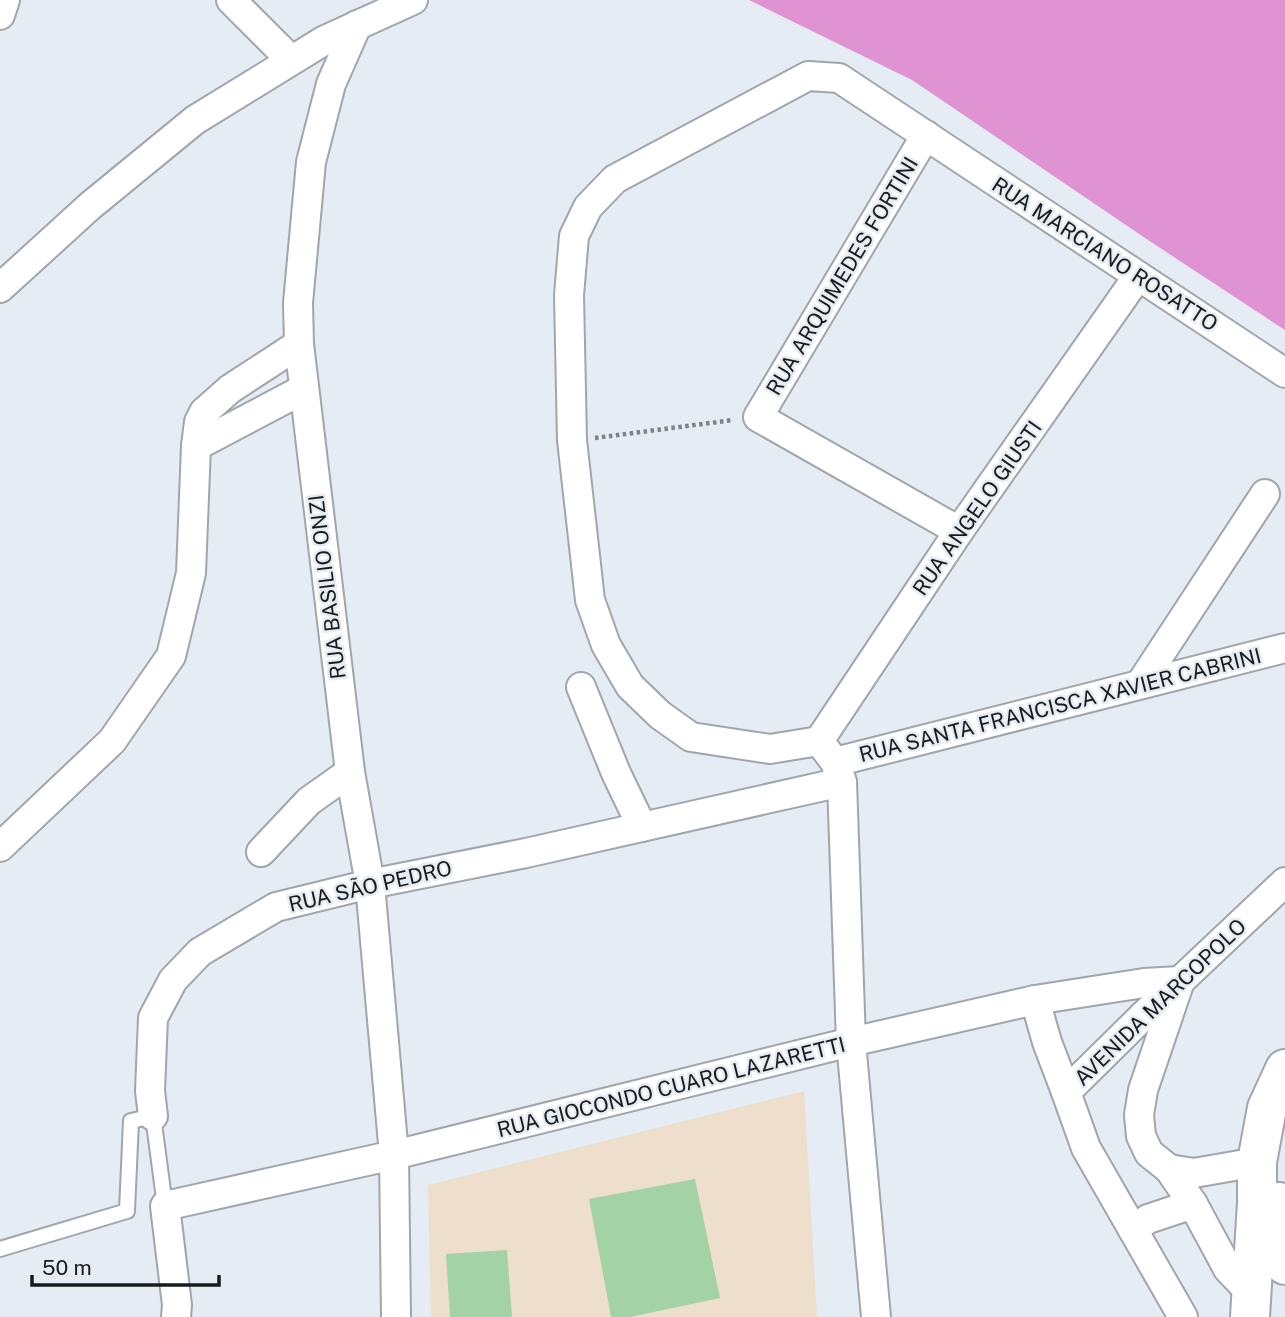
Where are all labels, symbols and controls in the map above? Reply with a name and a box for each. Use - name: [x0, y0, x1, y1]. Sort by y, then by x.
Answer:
- street label: RUA ARQUIMEDES FORTINI: [761, 152, 923, 400]
- street label: RUA MARCIANO ROSATTO: [988, 172, 1222, 336]
- street label: RUA ANGELO GIUSTI: [907, 416, 1047, 600]
- street label: RUA BASILIO ONZI: [303, 493, 351, 681]
- street label: RUA SANTA FRANCISCA XAVIER CABRINI: [856, 643, 1264, 767]
- street label: RUA SÃO PEDRO: [286, 855, 454, 917]
- street label: AVENIDA MARCOPOLO: [1069, 914, 1251, 1090]
- street label: RUA GIOCONDO CUARO LAZARETTI: [494, 1032, 848, 1142]
- scale bar: [32, 1244, 219, 1288]
- text: 50 m: [42, 1255, 92, 1280]

